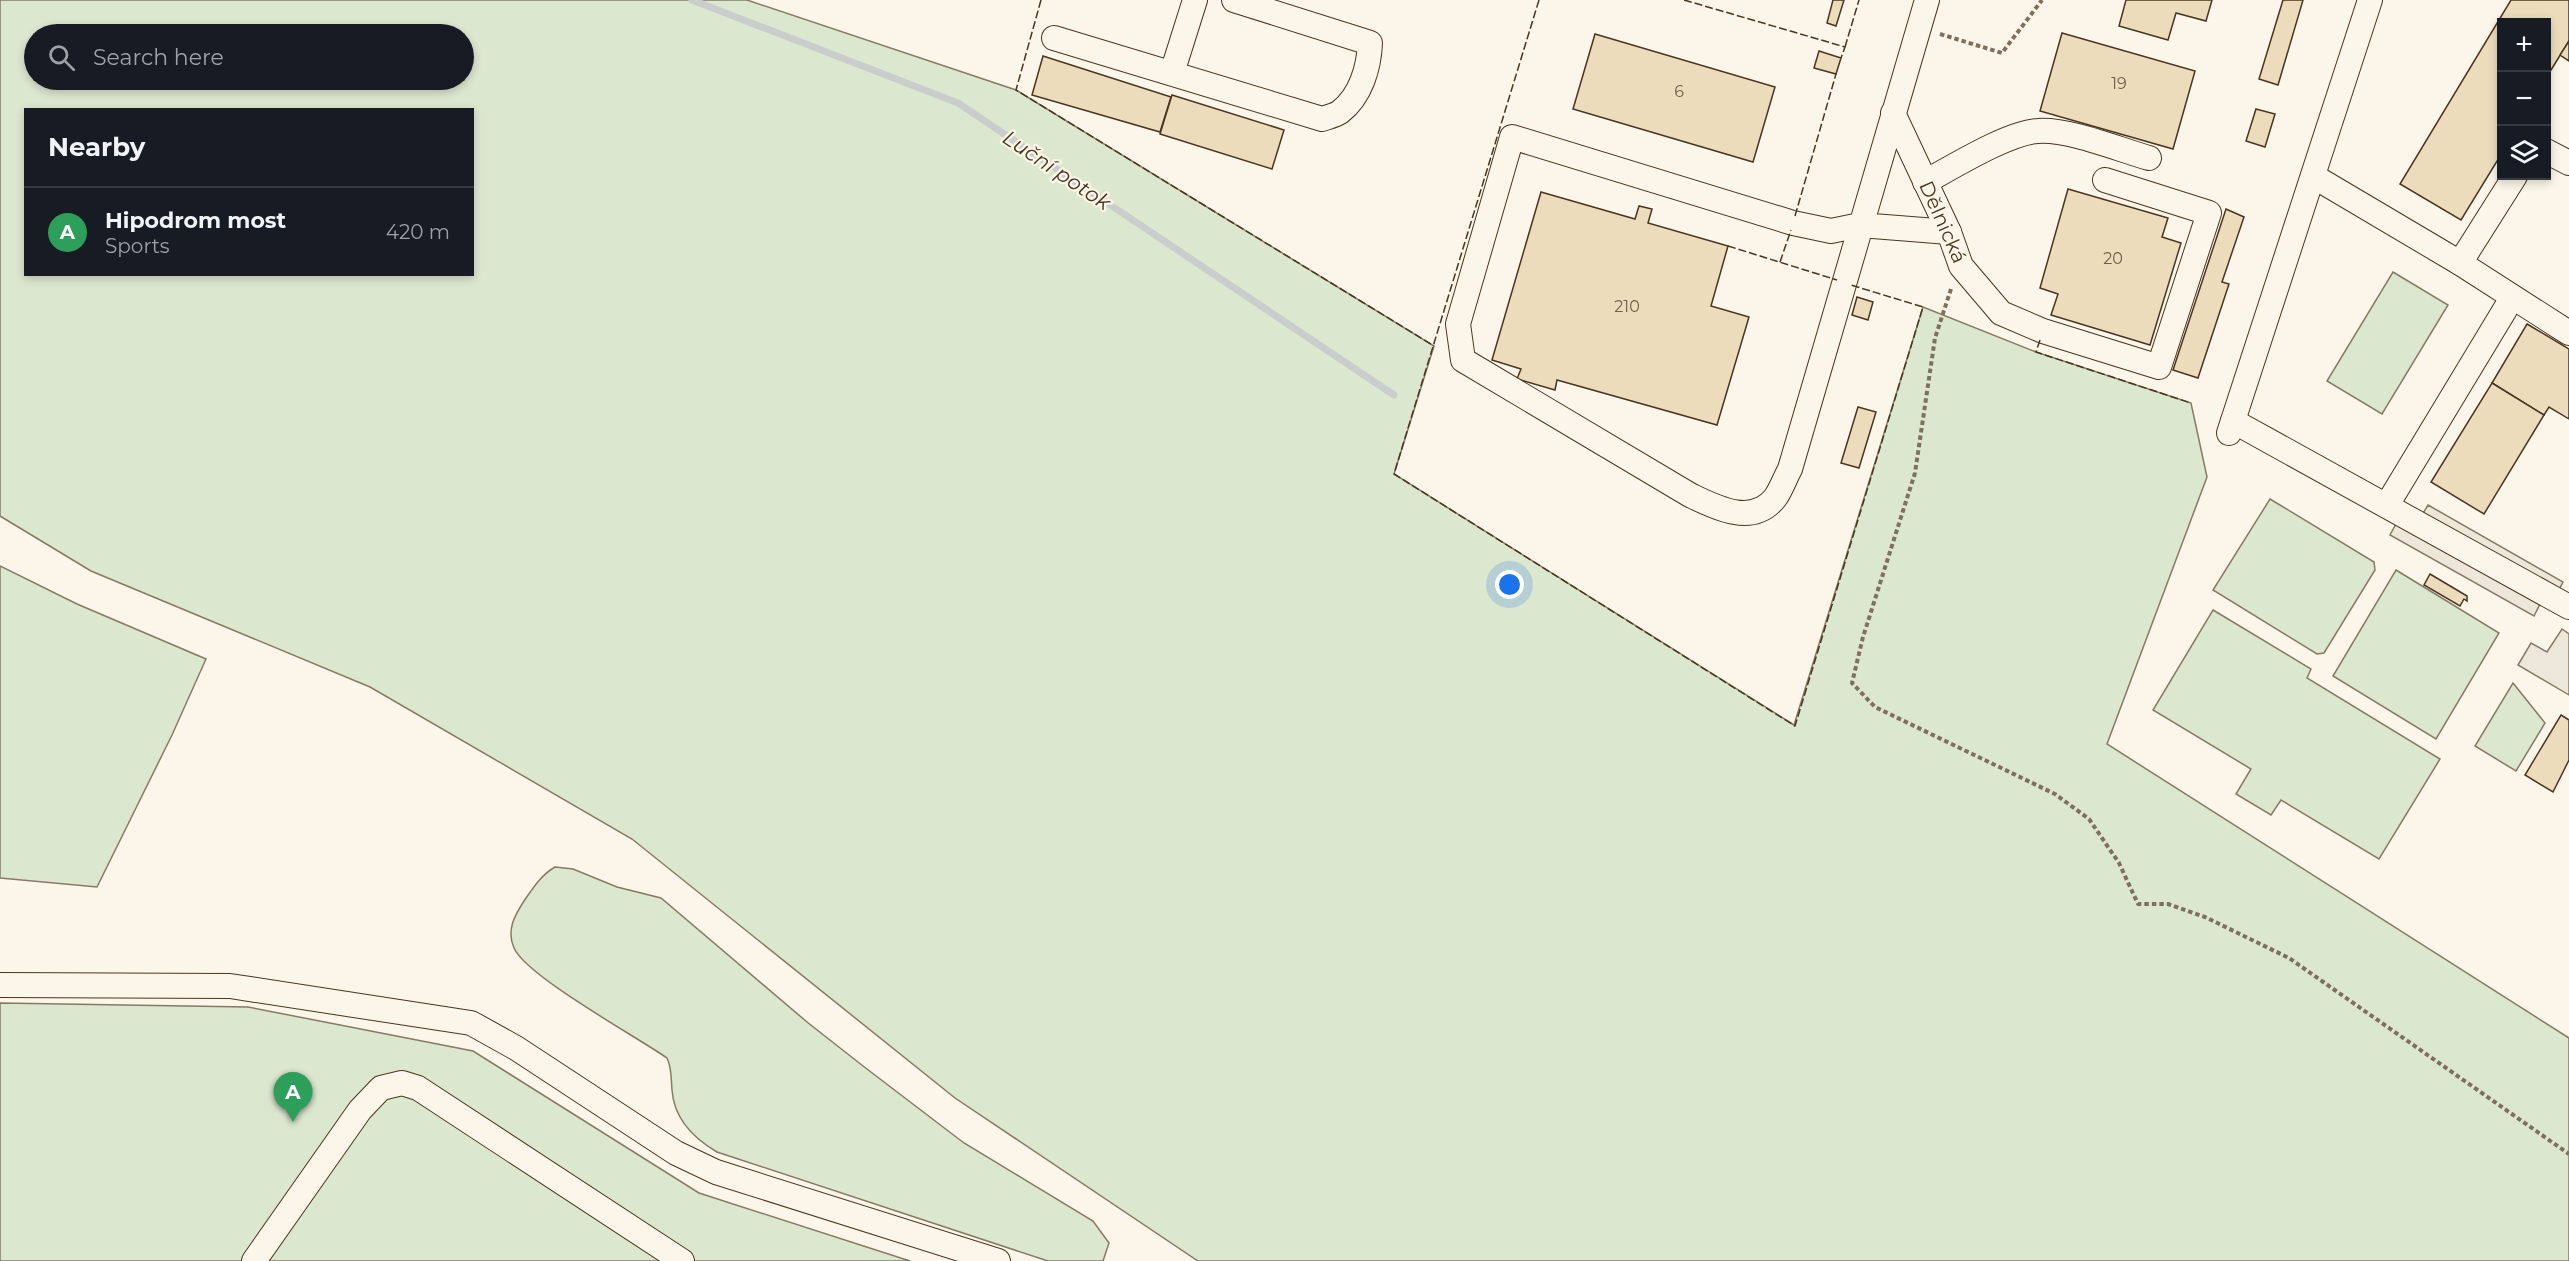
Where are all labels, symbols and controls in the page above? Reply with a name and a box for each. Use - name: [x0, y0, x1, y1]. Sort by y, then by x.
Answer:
- map controls: [2497, 18, 2551, 180]
- button: +: [2497, 18, 2551, 72]
- search box: [24, 24, 474, 90]
- icon: search: [45, 41, 78, 74]
- text: Search here: [93, 44, 224, 71]
- button: −: [2497, 72, 2551, 126]
- house number: 19: [2111, 74, 2127, 93]
- house number: 6: [1674, 82, 1684, 101]
- water label: Luční potok: [998, 125, 1117, 216]
- button: layers: [2497, 126, 2551, 180]
- text: Nearby: [48, 131, 145, 163]
- street label: Dělnická: [1914, 177, 1972, 267]
- text: Hipodrom most: [105, 207, 286, 234]
- text: A: [60, 220, 75, 244]
- text: 420 m: [386, 220, 450, 244]
- text: Sports: [105, 234, 170, 258]
- house number: 20: [2103, 249, 2123, 268]
- house number: 210: [1614, 297, 1640, 316]
- your location: [1495, 570, 1524, 599]
- pin: A: [274, 1072, 312, 1122]

